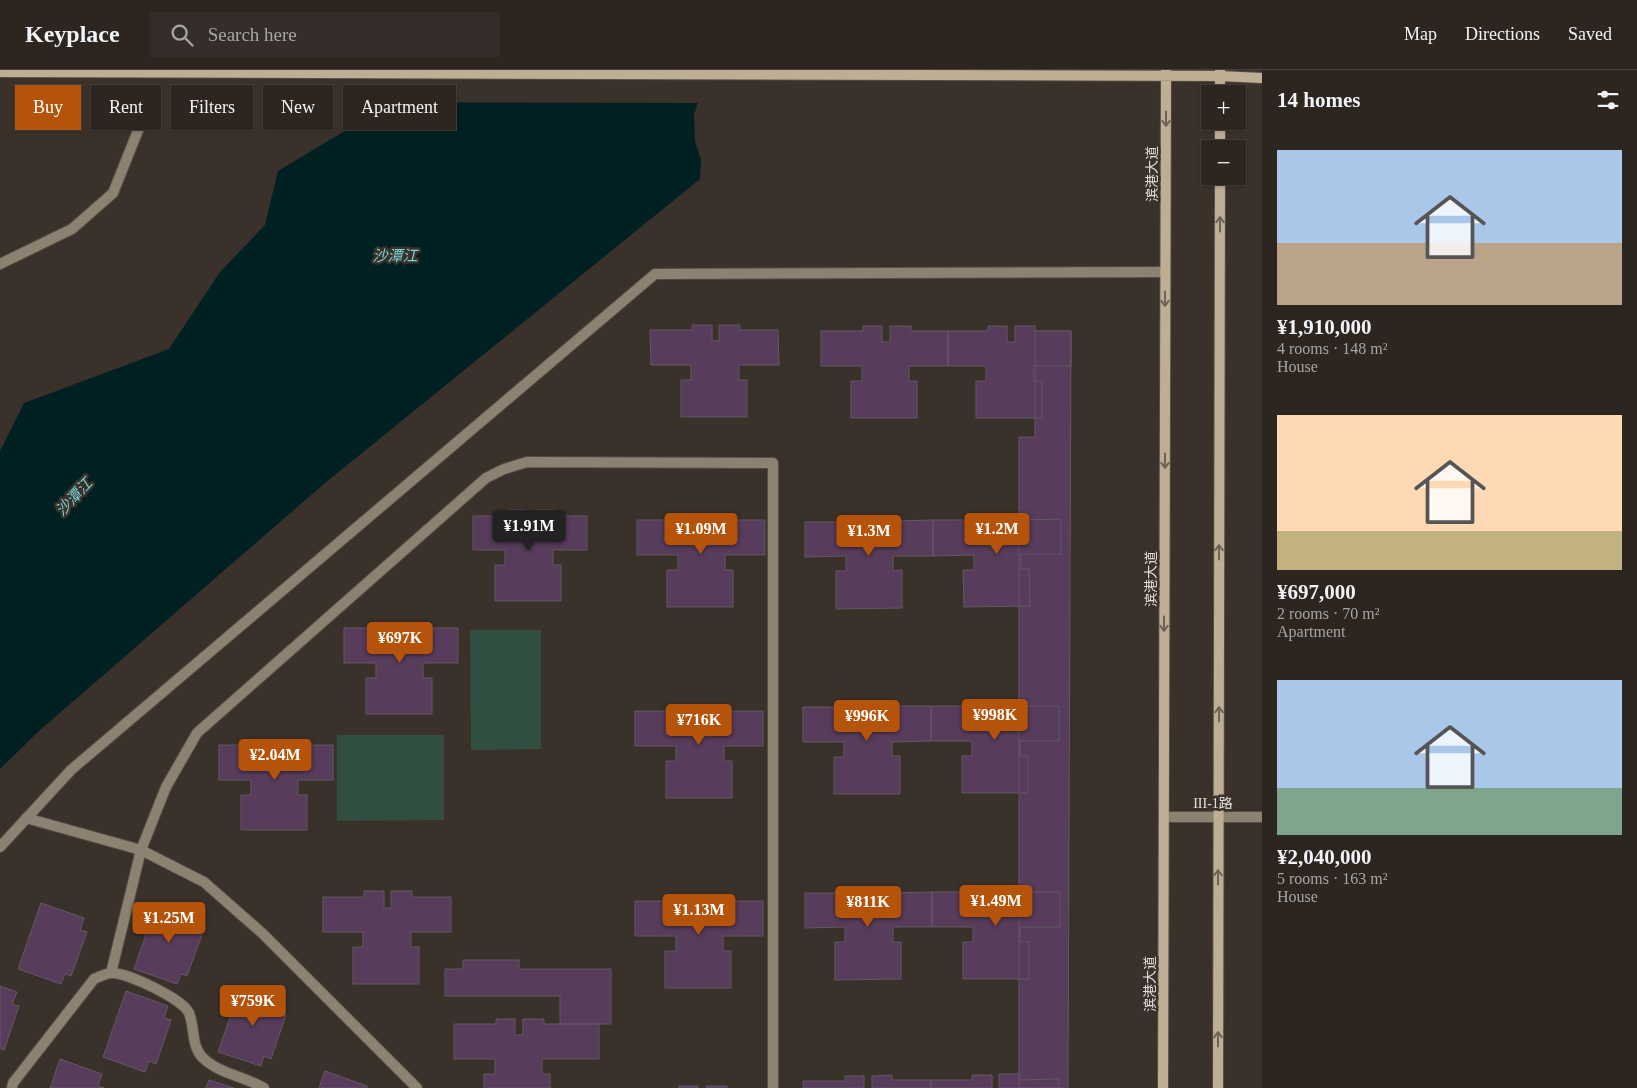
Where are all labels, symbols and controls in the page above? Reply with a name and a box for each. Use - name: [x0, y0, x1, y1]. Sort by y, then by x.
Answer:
- search box: [150, 12, 500, 57]
- text: Keyplace: [25, 21, 120, 47]
- icon: search: [168, 21, 196, 49]
- text: Search here: [208, 24, 297, 45]
- text: Map: [1404, 24, 1437, 44]
- text: Directions: [1465, 24, 1540, 44]
- text: Saved: [1568, 24, 1612, 44]
- chip: Buy: [15, 85, 81, 130]
- chip: Rent: [91, 85, 161, 130]
- chip: Filters: [171, 85, 253, 130]
- chip: New: [263, 85, 333, 130]
- chip: Apartment: [343, 85, 456, 130]
- map controls: [1201, 85, 1246, 185]
- button: +: [1201, 85, 1246, 130]
- icon: filters: [1594, 86, 1622, 114]
- text: 14 homes: [1277, 88, 1360, 112]
- one-way arrow: [1161, 110, 1171, 126]
- button: −: [1201, 140, 1246, 185]
- street label: 滨港大道: [1145, 146, 1160, 202]
- icon: home: [1405, 182, 1495, 272]
- one-way arrow: [1215, 216, 1225, 232]
- water label: 沙潭江: [372, 248, 419, 264]
- one-way arrow: [1160, 290, 1170, 306]
- text: ¥1,910,000: [1277, 315, 1372, 339]
- text: 4 rooms · 148 m²: [1277, 340, 1388, 357]
- text: House: [1277, 358, 1318, 375]
- icon: home: [1405, 447, 1495, 537]
- one-way arrow: [1160, 452, 1170, 469]
- water label: 沙潭江: [53, 474, 97, 519]
- pin: ¥1.91M: [488, 510, 570, 552]
- pin: ¥1.09M: [660, 512, 742, 555]
- pin: ¥1.2M: [962, 512, 1032, 555]
- pin: ¥1.3M: [834, 514, 904, 557]
- text: ¥1.91M: [503, 517, 555, 534]
- text: ¥1.09M: [675, 520, 727, 537]
- text: ¥1.2M: [975, 520, 1019, 537]
- text: ¥1.3M: [847, 522, 891, 539]
- one-way arrow: [1214, 544, 1224, 560]
- street label: 滨港大道: [1144, 551, 1159, 607]
- text: ¥697,000: [1277, 580, 1356, 604]
- text: 2 rooms · 70 m²: [1277, 605, 1380, 622]
- one-way arrow: [1159, 615, 1169, 631]
- pin: ¥697K: [365, 622, 435, 664]
- text: Apartment: [1277, 623, 1345, 640]
- text: ¥697K: [378, 629, 422, 646]
- pin: ¥998K: [960, 698, 1030, 741]
- pin: ¥996K: [832, 700, 902, 742]
- pin: ¥716K: [664, 704, 734, 746]
- text: ¥998K: [973, 706, 1017, 723]
- text: ¥996K: [845, 707, 889, 724]
- one-way arrow: [1214, 707, 1224, 723]
- text: ¥716K: [677, 711, 721, 728]
- icon: home: [1405, 712, 1495, 802]
- pin: ¥2.04M: [234, 738, 316, 781]
- text: ¥2.04M: [249, 746, 301, 763]
- street label: III-1路: [1193, 796, 1233, 811]
- text: ¥2,040,000: [1277, 845, 1372, 869]
- one-way arrow: [1213, 869, 1223, 886]
- text: 5 rooms · 163 m²: [1277, 870, 1388, 887]
- pin: ¥1.49M: [955, 884, 1037, 927]
- pin: ¥811K: [833, 886, 903, 928]
- text: House: [1277, 888, 1318, 905]
- text: ¥1.49M: [970, 892, 1022, 909]
- text: ¥811K: [846, 893, 890, 910]
- pin: ¥1.13M: [658, 894, 740, 936]
- text: ¥1.13M: [673, 901, 725, 918]
- pin: ¥1.25M: [128, 902, 210, 944]
- text: ¥1.25M: [143, 909, 195, 926]
- street label: 滨港大道: [1143, 956, 1158, 1012]
- pin: ¥759K: [218, 984, 288, 1027]
- text: ¥759K: [231, 992, 275, 1009]
- one-way arrow: [1213, 1032, 1223, 1048]

